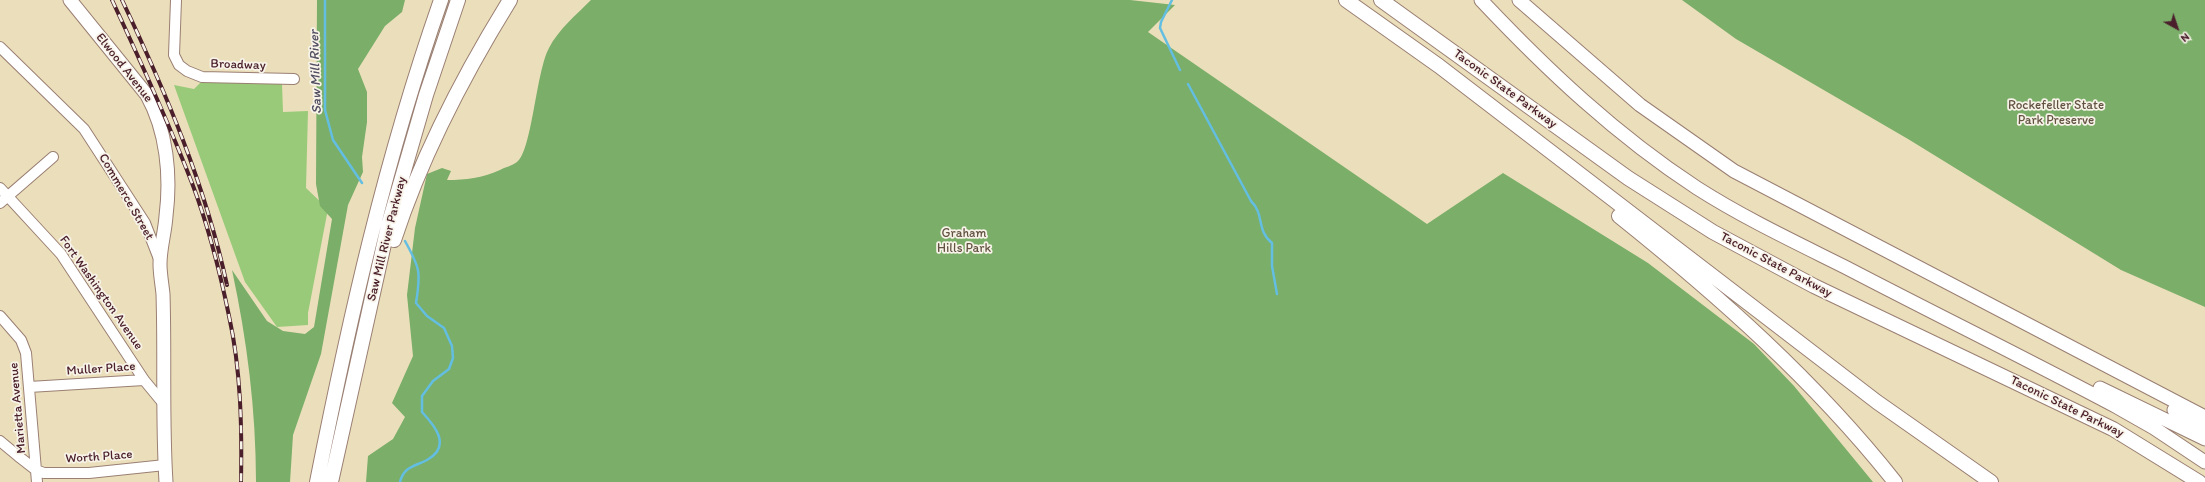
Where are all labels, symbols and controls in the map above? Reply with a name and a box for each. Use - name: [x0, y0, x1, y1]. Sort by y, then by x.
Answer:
- north arrow: [2157, 8, 2197, 48]
- street label: Elwood Avenue: [92, 30, 156, 106]
- water label: Saw Mill River: [306, 30, 326, 114]
- text: N: [2178, 30, 2192, 45]
- street label: Taconic State Parkway: [1450, 46, 1560, 132]
- street label: Broadway: [210, 56, 266, 74]
- park label: Rockefeller State Park Preserve: [2008, 98, 2104, 129]
- street label: Commerce Street: [95, 151, 157, 243]
- street label: Saw Mill River Parkway: [364, 175, 410, 303]
- park label: Graham Hills Park: [937, 226, 991, 257]
- street label: Taconic State Parkway: [1717, 229, 1835, 301]
- street label: Fort Washington Avenue: [56, 233, 146, 353]
- street label: Muller Place: [66, 359, 136, 379]
- street label: Marietta Avenue: [6, 362, 30, 454]
- street label: Taconic State Parkway: [2008, 373, 2126, 441]
- street label: Worth Place: [65, 447, 133, 467]

